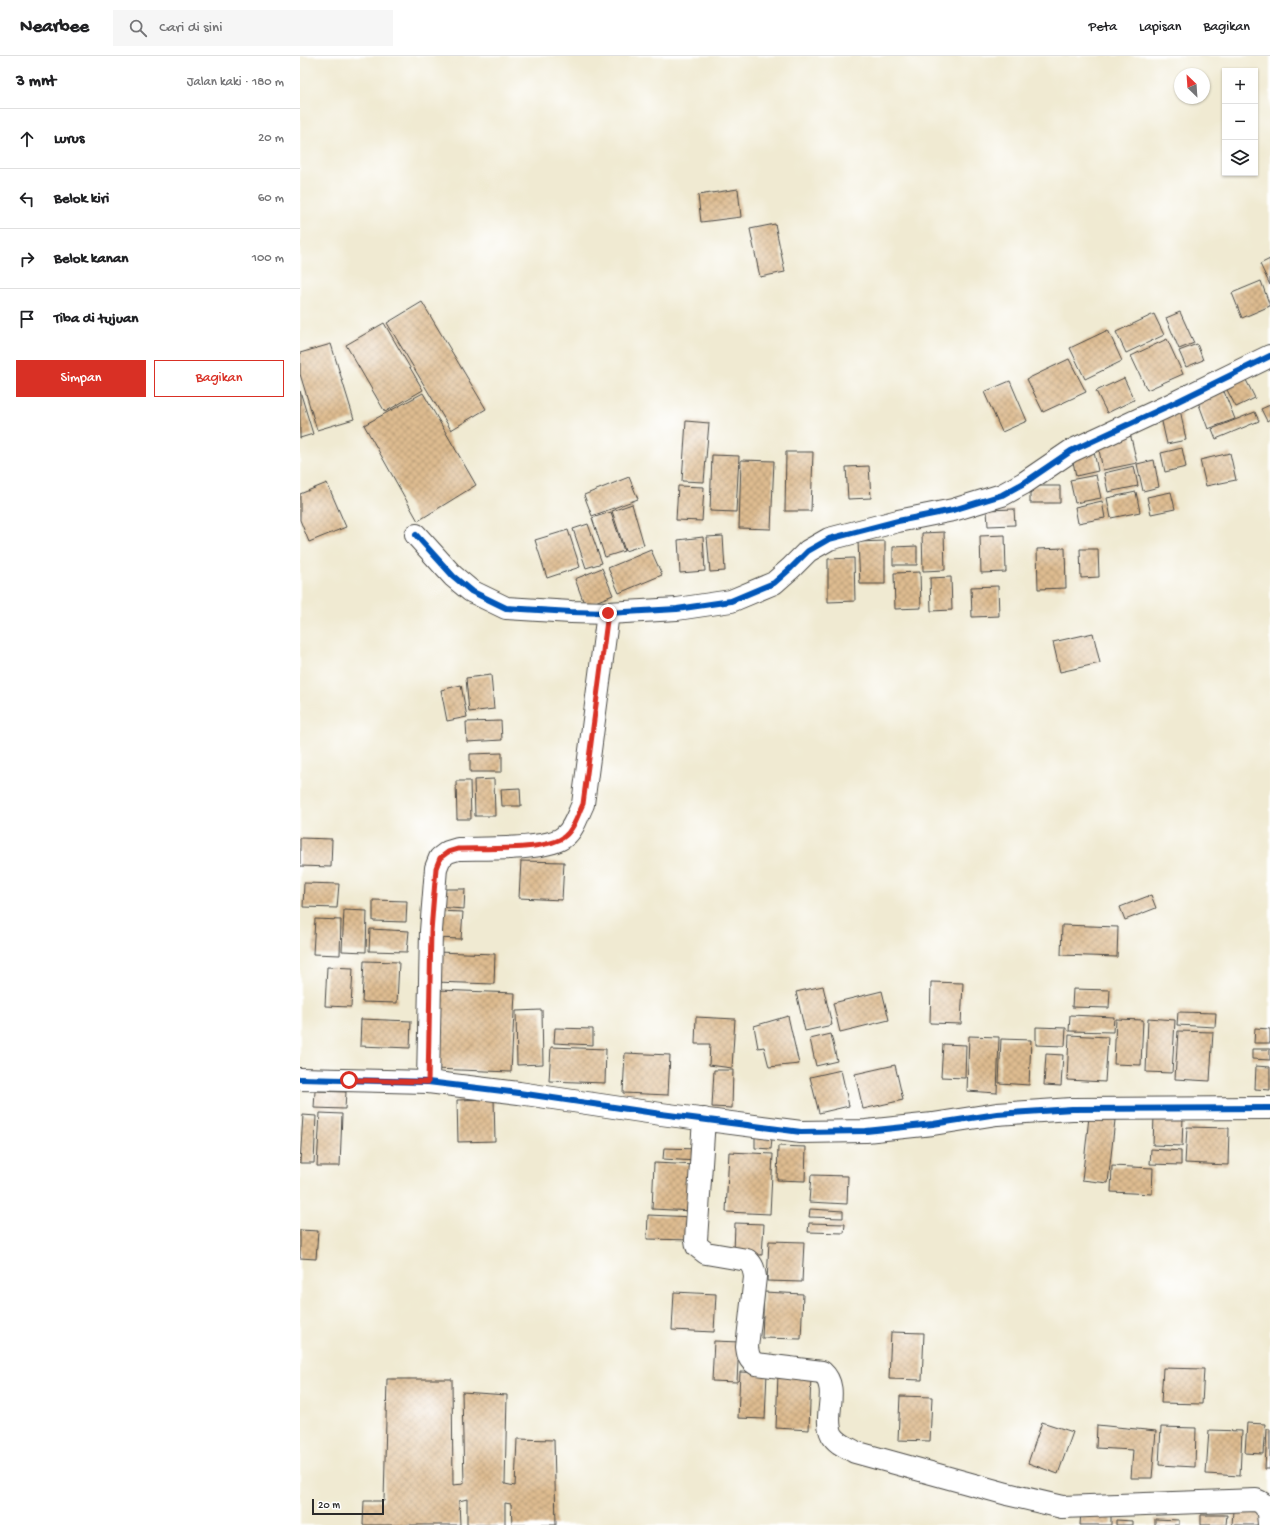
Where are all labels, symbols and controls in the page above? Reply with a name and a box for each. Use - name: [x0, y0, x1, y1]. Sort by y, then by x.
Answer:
- search box: [113, 10, 393, 46]
- text: Nearbee: [20, 16, 89, 39]
- icon: search: [127, 17, 149, 39]
- text: Cari di sini: [159, 19, 222, 37]
- text: Peta: [1089, 19, 1117, 36]
- text: Lapisan: [1139, 19, 1181, 36]
- text: Bagikan: [1203, 19, 1250, 36]
- north arrow: [1174, 68, 1210, 104]
- map controls: [1222, 68, 1258, 176]
- button: +: [1222, 68, 1258, 104]
- text: 3 mnt: [16, 72, 56, 92]
- text: Jalan kaki · 180 m: [187, 75, 284, 90]
- button: −: [1222, 104, 1258, 140]
- icon: ahead: [16, 128, 38, 150]
- text: Lurus: [54, 130, 84, 148]
- text: 20 m: [258, 131, 284, 146]
- button: layers: [1222, 140, 1258, 176]
- icon: left: [16, 188, 38, 210]
- text: Belok kiri: [54, 190, 109, 208]
- text: 60 m: [258, 191, 284, 206]
- icon: right: [16, 248, 38, 270]
- text: Belok kanan: [54, 250, 128, 268]
- text: 100 m: [252, 251, 284, 266]
- icon: arrive: [16, 308, 38, 330]
- text: Tiba di tujuan: [54, 310, 138, 328]
- button: Simpan: [16, 360, 146, 397]
- button: Bagikan: [154, 360, 284, 397]
- route end: [599, 604, 617, 622]
- route start: [340, 1071, 358, 1089]
- scale bar: [312, 1497, 384, 1516]
- text: 20 m: [318, 1500, 340, 1512]

